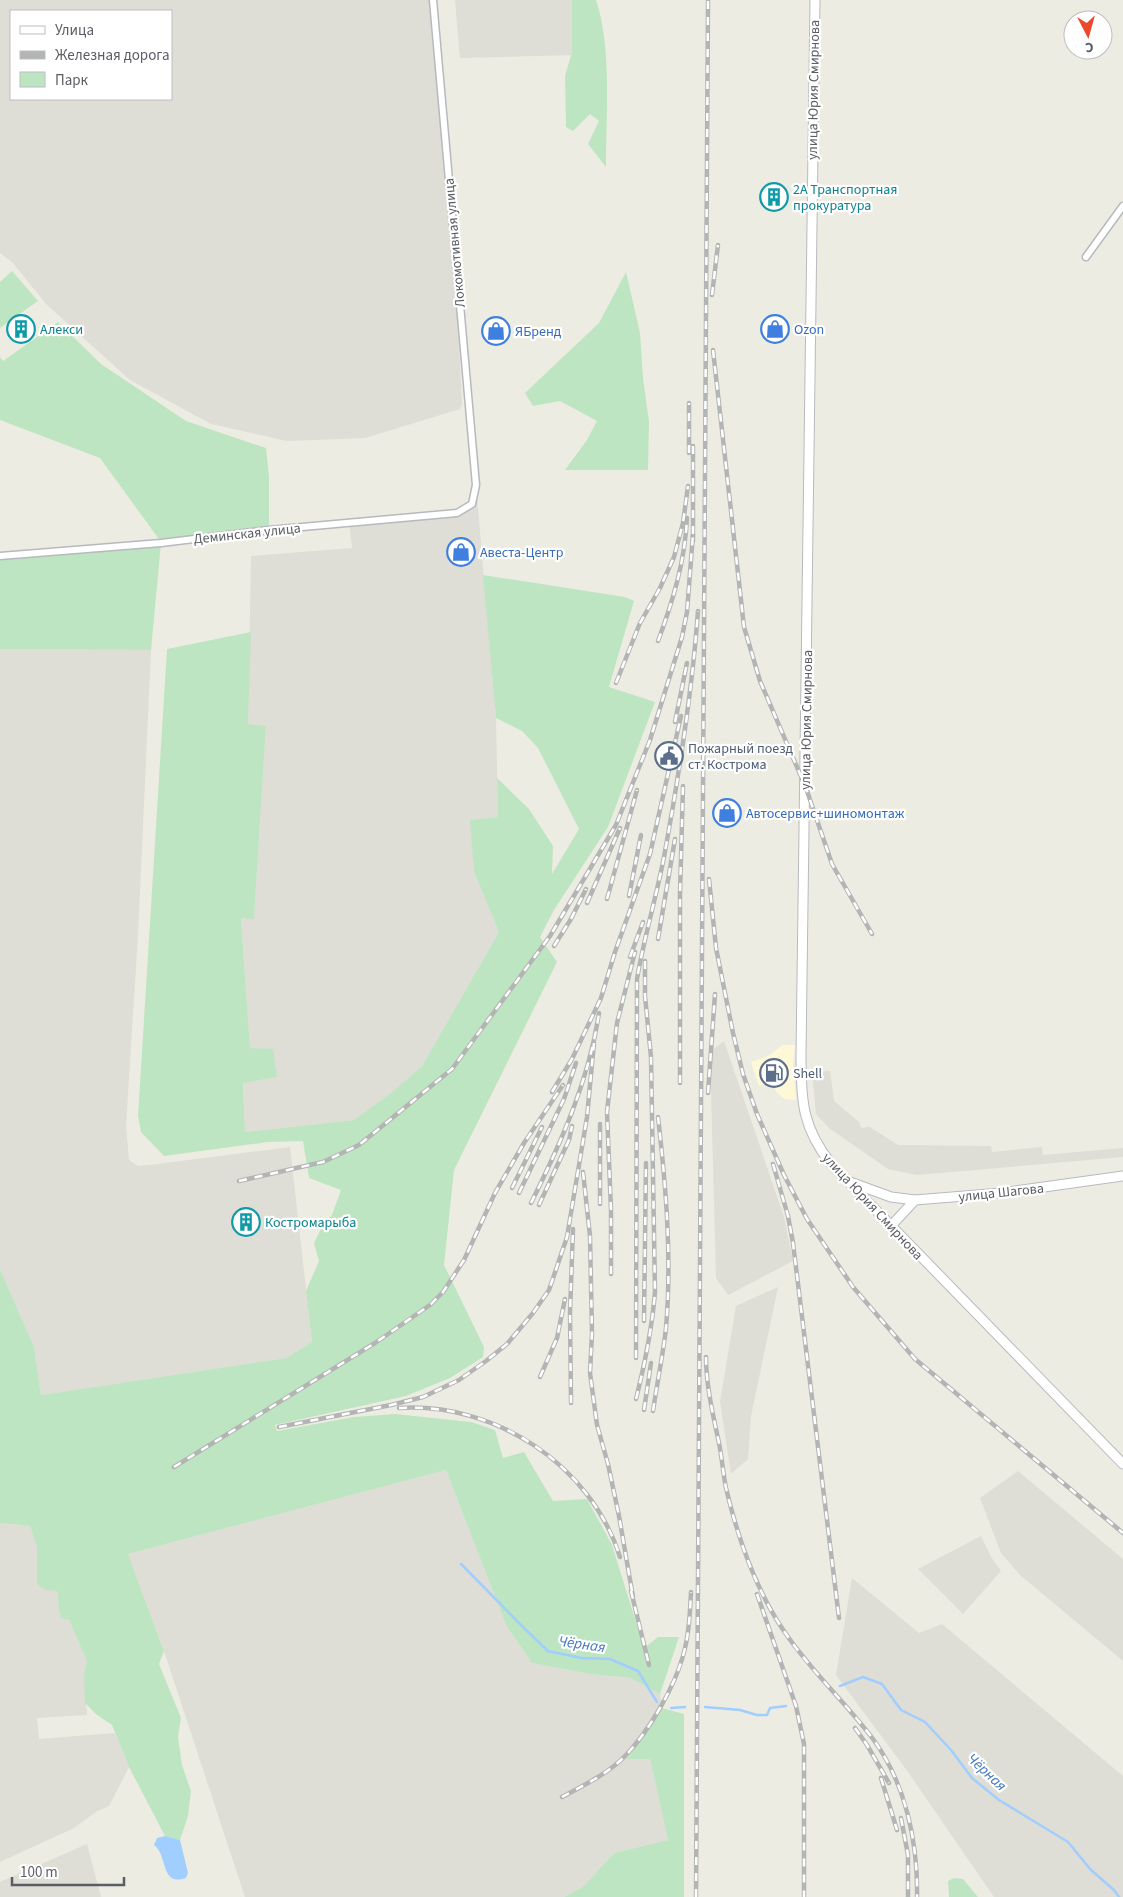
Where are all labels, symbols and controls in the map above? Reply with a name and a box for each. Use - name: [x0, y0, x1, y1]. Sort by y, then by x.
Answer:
- legend: [10, 10, 172, 100]
- north arrow: [1063, 10, 1113, 60]
- text: Улица: [55, 20, 94, 41]
- street label: улица Юрия Смирнова: [803, 20, 825, 160]
- text: С: [1084, 37, 1094, 57]
- text: Железная дорога: [55, 45, 170, 66]
- text: Парк: [55, 70, 89, 91]
- street label: Локомотивная улица: [439, 177, 471, 309]
- place label: 2А Транспортная прокуратура: [793, 180, 898, 216]
- building icon: 2А Транспортная прокуратура: [759, 182, 789, 212]
- building icon: Алекси: [6, 314, 36, 344]
- shop icon: Ozon: [760, 314, 790, 344]
- shop icon: ЯБренд: [481, 316, 511, 346]
- place label: Алекси: [40, 320, 83, 340]
- place label: Ozon: [794, 320, 824, 340]
- place label: ЯБренд: [515, 322, 562, 342]
- street label: Деминская улица: [193, 518, 302, 550]
- shop icon: Авеста-Центр: [446, 537, 476, 567]
- place label: Авеста-Центр: [480, 543, 564, 563]
- street label: улица Юрия Смирнова: [796, 650, 818, 790]
- place label: Пожарный поезд ст. Кострома: [688, 739, 794, 775]
- public building icon: Пожарный поезд ст. Кострома: [654, 741, 684, 771]
- shop icon: Автосервис+шиномонтаж: [712, 798, 742, 828]
- place label: Автосервис+шиномонтаж: [746, 804, 905, 824]
- fuel station icon: Shell: [759, 1058, 789, 1088]
- place label: Shell: [793, 1064, 823, 1084]
- street label: улица Юрия Смирнова: [817, 1149, 927, 1265]
- street label: улица Шагова: [957, 1179, 1045, 1207]
- building icon: Костромарыба: [231, 1207, 261, 1237]
- place label: Костромарыба: [265, 1213, 356, 1233]
- water label: Чёрная: [557, 1631, 607, 1658]
- water label: Чёрная: [962, 1749, 1011, 1796]
- scale bar: [12, 1854, 125, 1886]
- text: 100 m: [20, 1862, 58, 1883]

